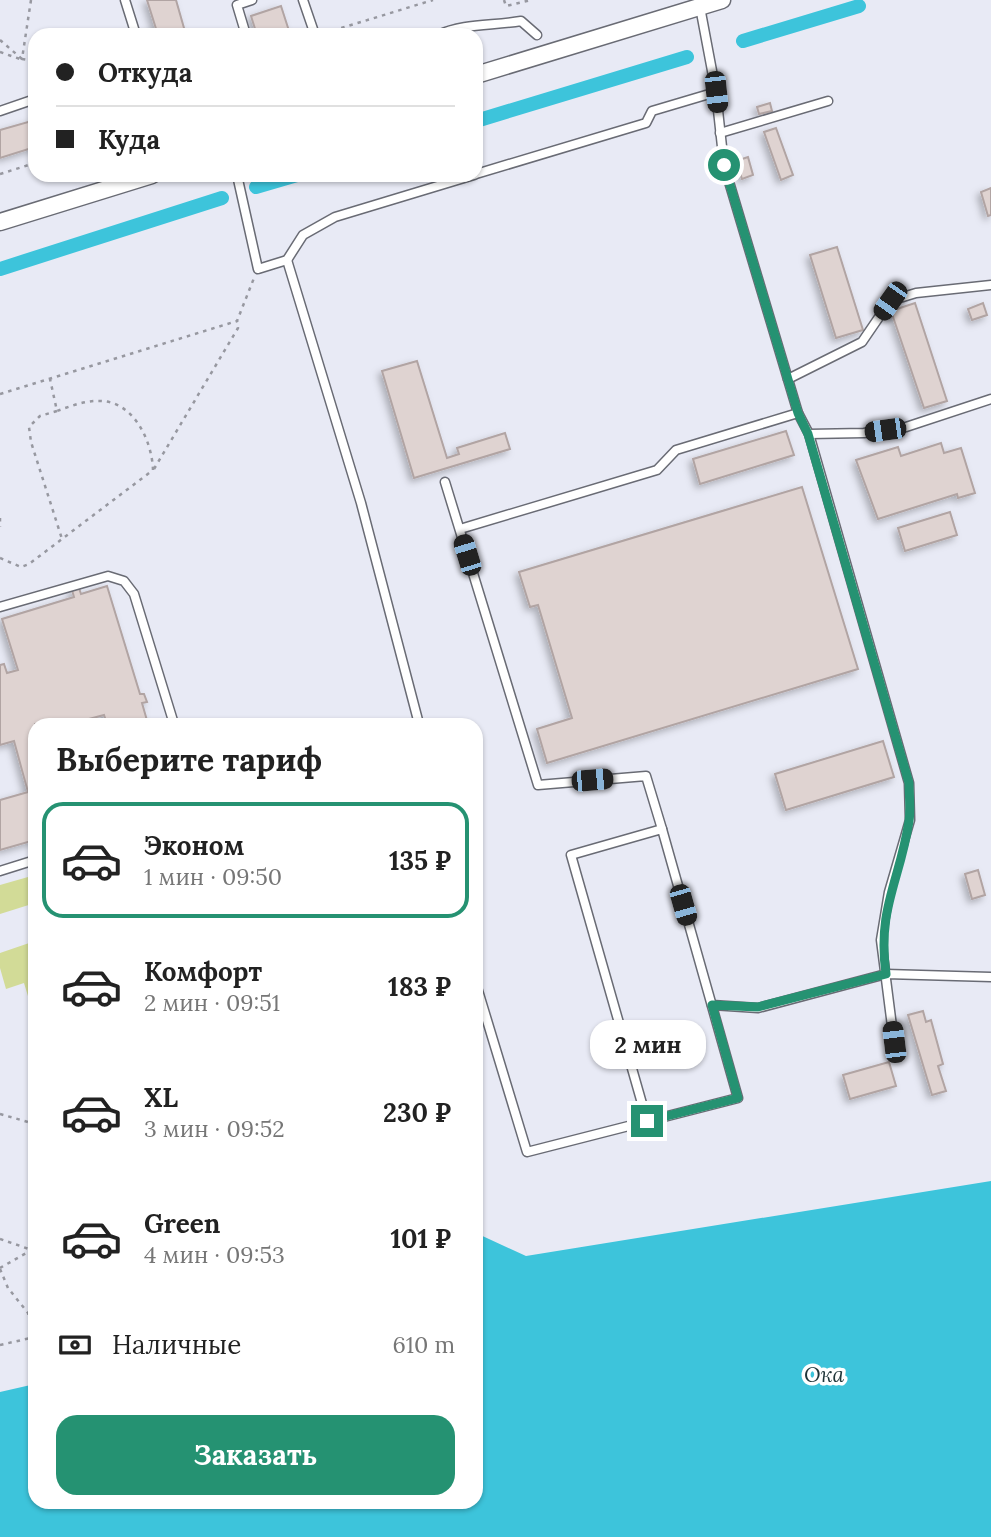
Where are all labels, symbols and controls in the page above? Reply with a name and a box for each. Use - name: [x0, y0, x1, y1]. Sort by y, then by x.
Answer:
- text: Откуда: [98, 56, 192, 89]
- car: [704, 70, 729, 114]
- text: Куда: [98, 123, 160, 156]
- route start: [708, 149, 740, 181]
- car: [870, 278, 911, 324]
- car: [863, 417, 908, 443]
- car: [451, 532, 484, 578]
- text: Выберите тариф: [56, 739, 322, 780]
- car: [571, 768, 614, 792]
- icon: car: [60, 829, 123, 892]
- text: Эконом: [144, 829, 244, 862]
- text: 135 ₽: [389, 844, 451, 877]
- text: 1 мин · 09:50: [144, 862, 282, 891]
- car: [668, 882, 699, 928]
- icon: car: [60, 955, 123, 1018]
- text: Комфорт: [144, 955, 262, 988]
- text: 183 ₽: [388, 970, 451, 1003]
- text: 2 мин · 09:51: [144, 988, 280, 1017]
- callout: 2 мин: [589, 1020, 705, 1068]
- car: [882, 1020, 907, 1064]
- text: 2 мин: [614, 1030, 682, 1059]
- icon: car: [60, 1081, 123, 1144]
- text: XL: [144, 1081, 178, 1114]
- text: 230 ₽: [383, 1096, 451, 1129]
- route end: [631, 1105, 663, 1137]
- text: 3 мин · 09:52: [144, 1114, 285, 1143]
- icon: car: [60, 1207, 123, 1270]
- text: Green: [144, 1207, 220, 1240]
- text: 101 ₽: [390, 1222, 451, 1255]
- text: 4 мин · 09:53: [144, 1240, 285, 1269]
- icon: cash: [56, 1326, 94, 1364]
- text: Наличные: [112, 1328, 241, 1361]
- text: 610 m: [392, 1330, 455, 1359]
- water label: Ока: [804, 1361, 845, 1388]
- button: Заказать: [56, 1415, 455, 1495]

